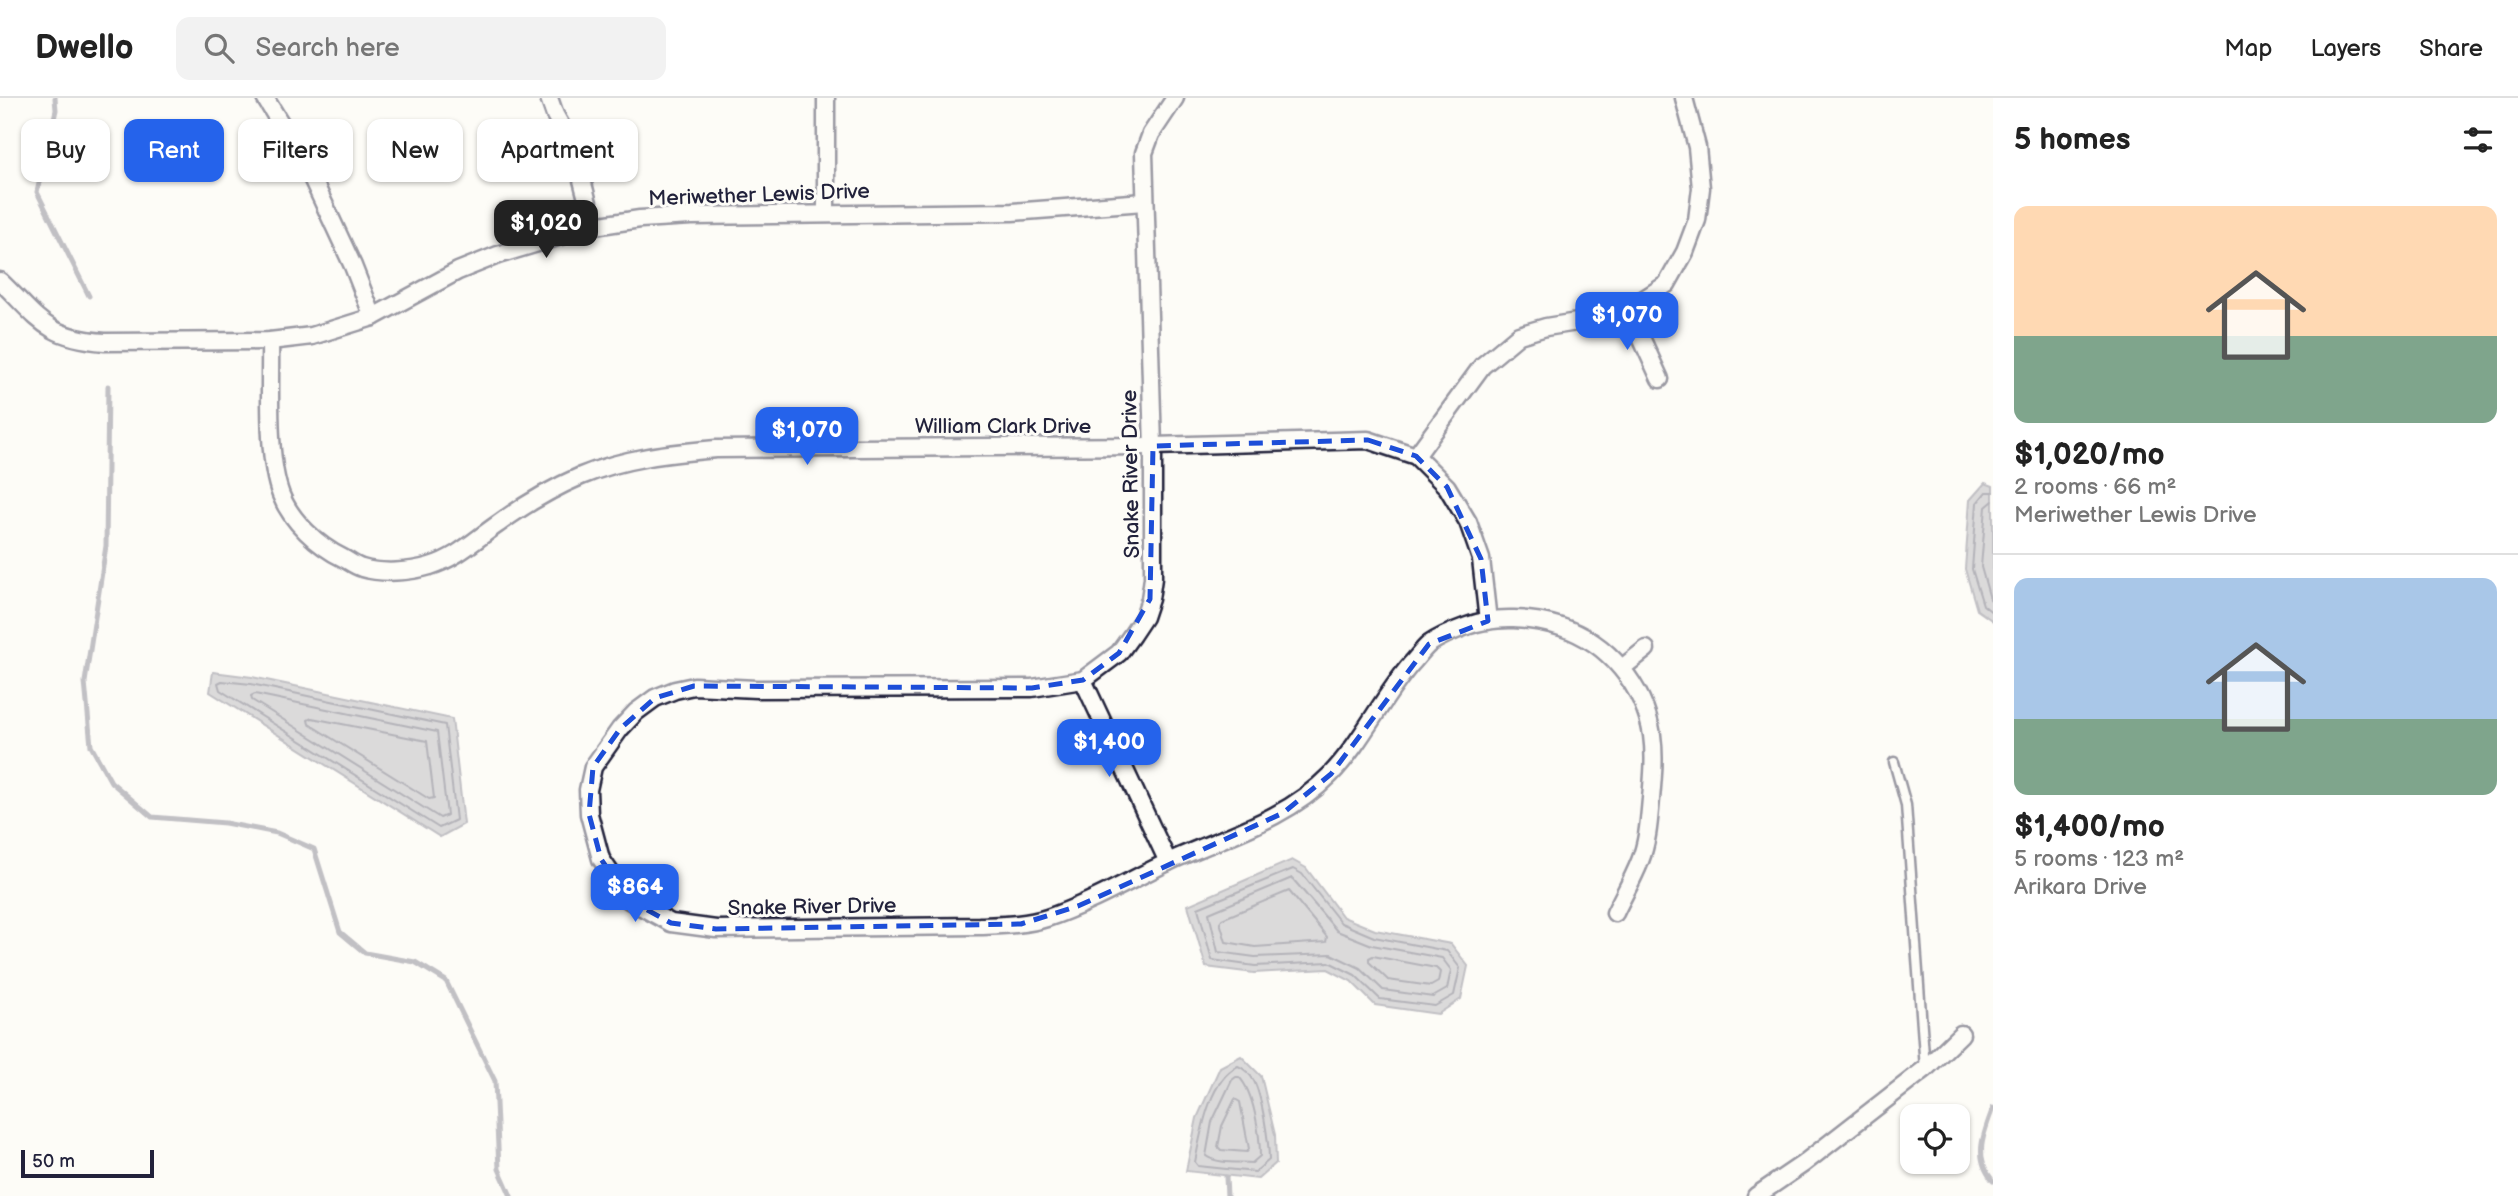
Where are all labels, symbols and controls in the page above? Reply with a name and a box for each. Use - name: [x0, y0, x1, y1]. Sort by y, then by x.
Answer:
- search box: [176, 17, 666, 80]
- text: Dwello: [35, 28, 134, 68]
- icon: search: [200, 29, 238, 67]
- text: Search here: [256, 33, 400, 64]
- text: Map: [2224, 34, 2272, 63]
- text: Layers: [2310, 34, 2381, 63]
- text: Share: [2419, 34, 2483, 63]
- chip: Buy: [21, 119, 110, 182]
- chip: Rent: [124, 119, 224, 182]
- chip: Filters: [238, 119, 353, 182]
- chip: New: [367, 119, 463, 182]
- chip: Apartment: [477, 119, 638, 182]
- icon: filters: [2459, 121, 2497, 159]
- text: 5 homes: [2014, 122, 2131, 158]
- street label: Meriwether Lewis Drive: [648, 179, 870, 211]
- pin: $1,020: [489, 200, 603, 260]
- text: $1,020: [510, 209, 582, 237]
- icon: home: [2193, 252, 2319, 378]
- pin: $1,070: [1570, 292, 1684, 352]
- text: $1,070: [1591, 301, 1663, 329]
- street label: Snake River Drive: [1117, 390, 1145, 558]
- pin: $1,070: [750, 408, 864, 467]
- street label: William Clark Drive: [915, 414, 1091, 439]
- text: $1,070: [771, 416, 843, 444]
- text: $1,020/mo: [2014, 437, 2165, 473]
- text: 2 rooms · 66 m²: [2014, 473, 2176, 501]
- text: Meriwether Lewis Drive: [2014, 501, 2257, 529]
- icon: home: [2193, 624, 2319, 750]
- pin: $1,400: [1052, 720, 1166, 779]
- text: $1,400: [1073, 728, 1145, 756]
- text: $1,400/mo: [2014, 809, 2165, 845]
- text: 5 rooms · 123 m²: [2014, 845, 2184, 873]
- pin: $864: [594, 864, 676, 924]
- text: $864: [607, 873, 663, 901]
- text: Arikara Drive: [2014, 873, 2147, 901]
- street label: Snake River Drive: [728, 893, 896, 921]
- map controls: [1900, 1104, 1970, 1174]
- button: locate: [1900, 1104, 1970, 1174]
- scale bar: [21, 1147, 154, 1179]
- text: 50 m: [32, 1150, 75, 1173]

